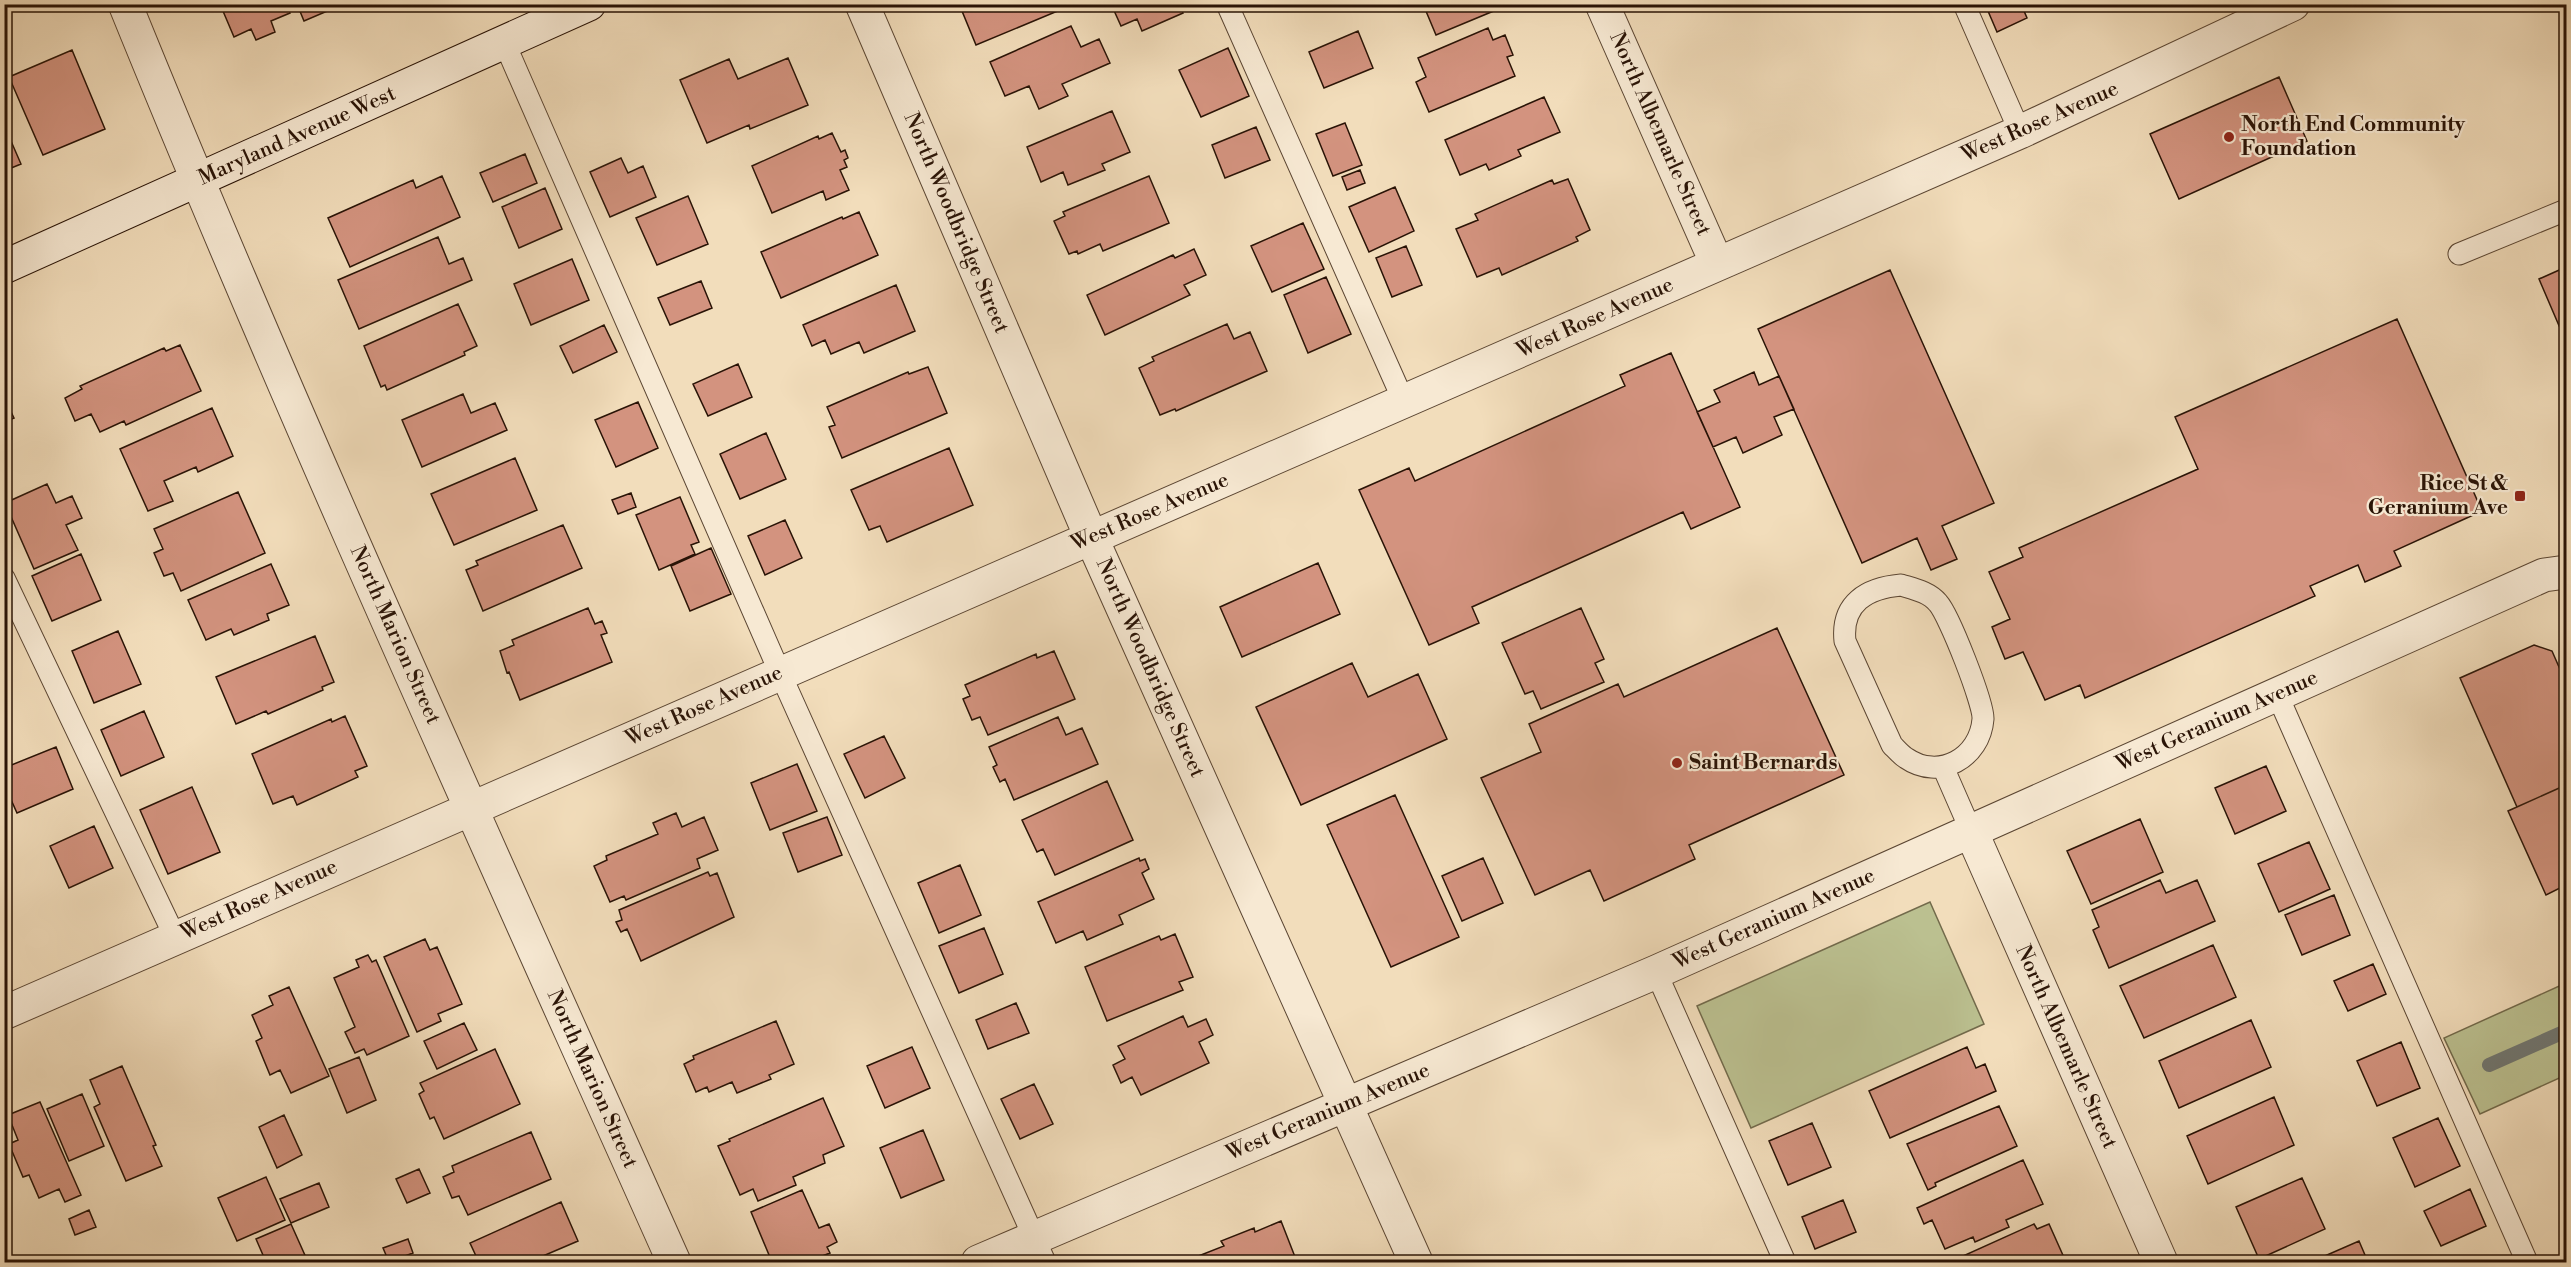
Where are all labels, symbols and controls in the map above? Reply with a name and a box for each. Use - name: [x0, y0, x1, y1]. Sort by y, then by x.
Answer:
- street label: North Albemarle Street: [1603, 28, 1717, 241]
- street label: West Rose Avenue: [1957, 76, 2122, 169]
- street label: Maryland Avenue West: [194, 80, 400, 191]
- street label: North Woodbridge Street: [898, 109, 1015, 338]
- place label: North End Community Foundation: [2241, 112, 2466, 162]
- marker: North End Community Foundation: [2222, 130, 2236, 144]
- street label: West Rose Avenue: [1512, 272, 1677, 365]
- street label: West Rose Avenue: [1066, 467, 1233, 557]
- place label: Rice St & Geranium Ave: [2368, 471, 2508, 521]
- marker: Rice St & Geranium Ave: [2513, 489, 2527, 503]
- street label: North Marion Street: [344, 542, 446, 729]
- street label: North Woodbridge Street: [1090, 554, 1210, 782]
- street label: West Rose Avenue: [621, 660, 786, 753]
- street label: West Geranium Avenue: [2111, 665, 2322, 778]
- place label: Saint Bernards: [1689, 750, 1837, 776]
- marker: Saint Bernards: [1670, 756, 1684, 770]
- street label: West Rose Avenue: [176, 854, 341, 947]
- street label: West Geranium Avenue: [1668, 863, 1879, 976]
- street label: North Albemarle Street: [2009, 941, 2123, 1154]
- street label: North Marion Street: [541, 986, 643, 1173]
- street label: West Geranium Avenue: [1221, 1057, 1434, 1167]

